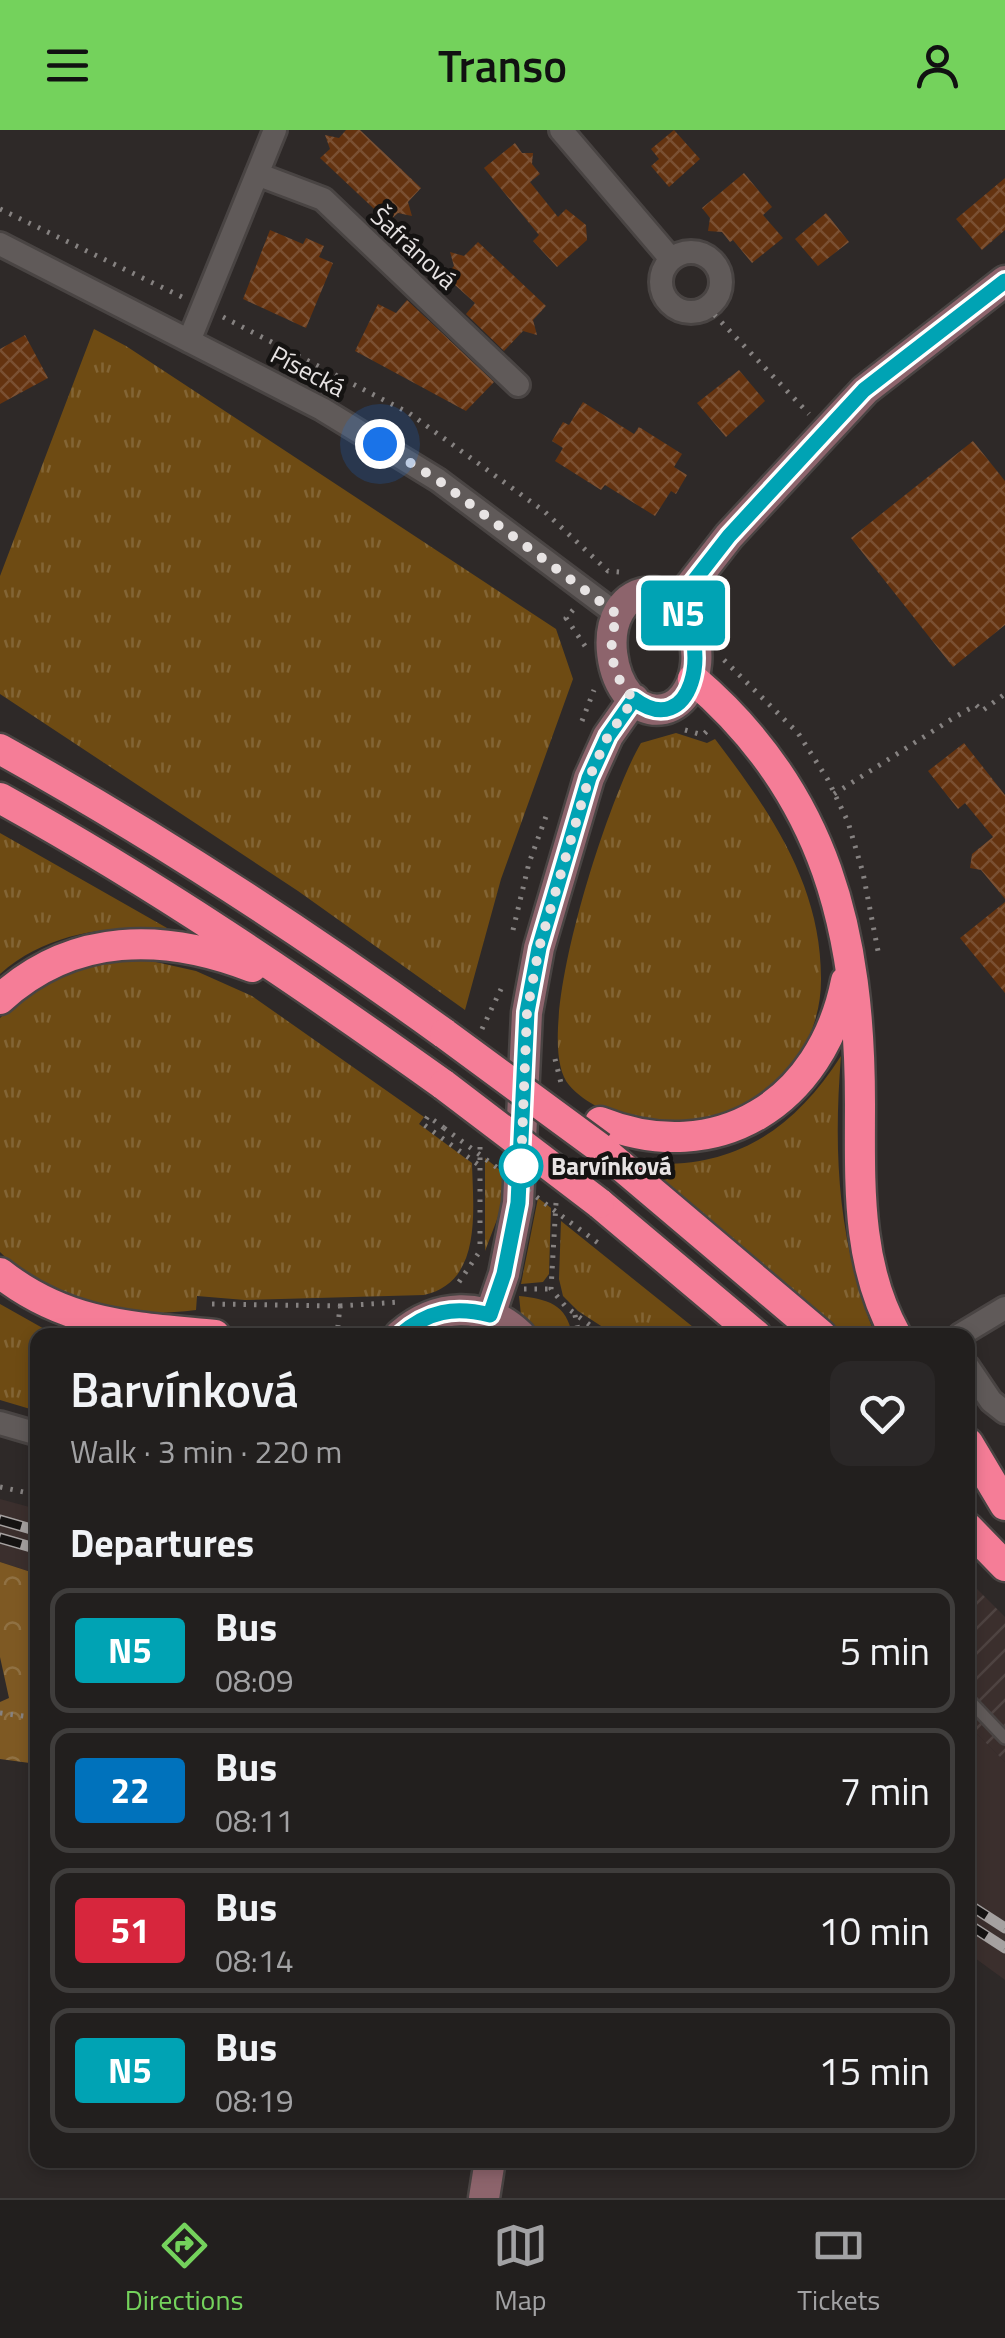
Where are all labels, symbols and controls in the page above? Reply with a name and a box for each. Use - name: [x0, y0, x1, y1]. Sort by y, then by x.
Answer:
- text: Transo: [438, 31, 567, 99]
- icon: menu: [40, 38, 95, 93]
- icon: person: [910, 38, 965, 93]
- street label: Šafránová: [362, 198, 466, 298]
- street label: Písecká: [264, 335, 353, 407]
- your location: [355, 419, 405, 469]
- line badge: N5: [638, 580, 728, 646]
- text: N5: [661, 586, 705, 640]
- marker: Barvínková: [500, 1145, 542, 1187]
- place label: Barvínková: [551, 1147, 672, 1185]
- text: Barvínková: [70, 1353, 298, 1426]
- button: heart: [830, 1361, 935, 1466]
- text: Walk · 3 min · 220 m: [70, 1427, 342, 1475]
- text: Departures: [70, 1514, 254, 1572]
- text: Bus: [215, 1598, 277, 1656]
- text: 5 min: [840, 1622, 930, 1680]
- text: N5: [108, 1623, 152, 1677]
- text: 08:09: [215, 1656, 294, 1704]
- text: Bus: [215, 1738, 277, 1796]
- text: 7 min: [840, 1762, 930, 1820]
- text: 22: [110, 1763, 150, 1817]
- text: 08:11: [215, 1796, 294, 1844]
- text: Bus: [215, 1878, 277, 1936]
- text: 10 min: [819, 1902, 930, 1960]
- text: 51: [110, 1903, 150, 1957]
- text: 08:14: [215, 1936, 294, 1984]
- text: Bus: [215, 2018, 277, 2076]
- text: 15 min: [819, 2042, 930, 2100]
- text: N5: [108, 2043, 152, 2097]
- text: 08:19: [215, 2076, 294, 2124]
- tab: Directions: [125, 2218, 243, 2321]
- tab: Map: [493, 2218, 548, 2321]
- tab: Tickets: [797, 2218, 880, 2321]

